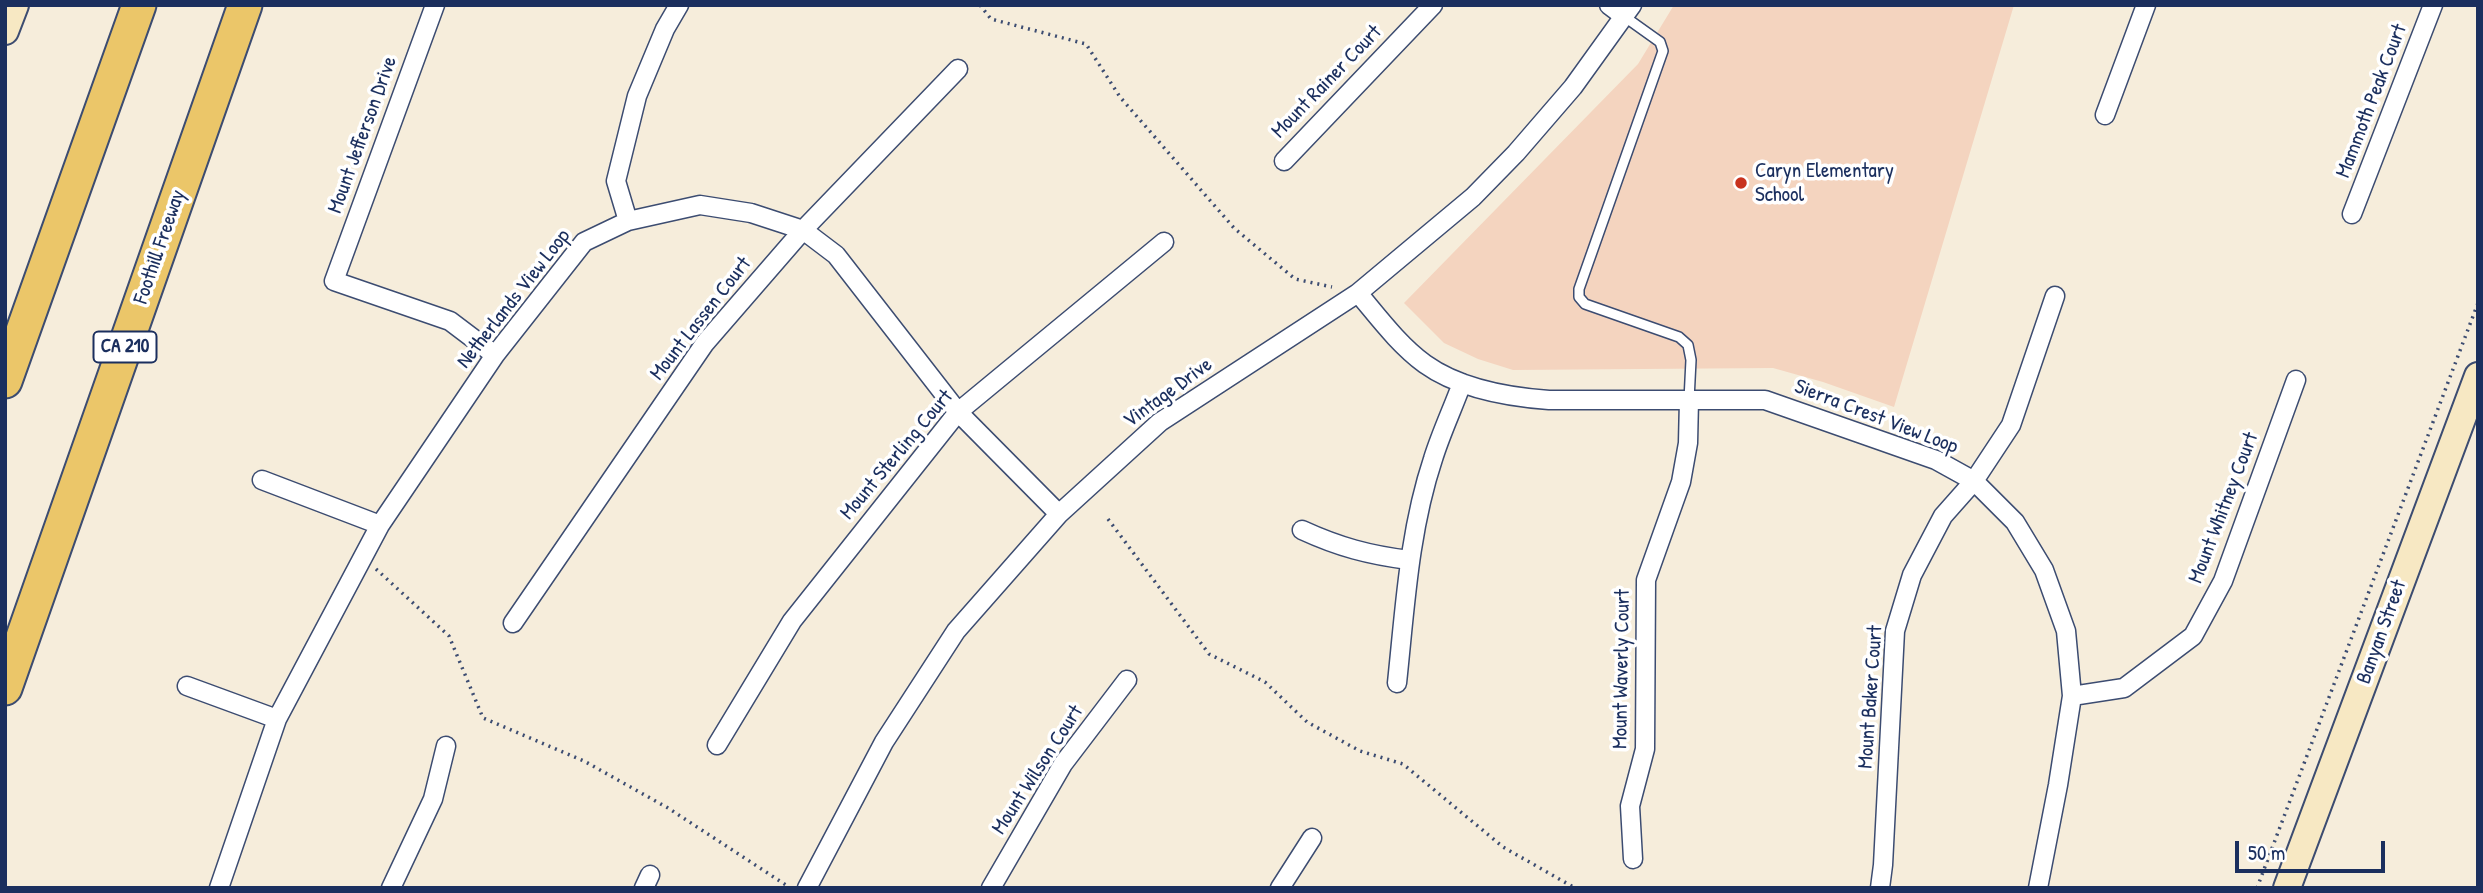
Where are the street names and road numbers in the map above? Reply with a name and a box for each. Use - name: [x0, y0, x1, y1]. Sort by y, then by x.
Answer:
- street label: Mount Rainer Court: [1267, 20, 1387, 144]
- street label: Mammoth Peak Court: [2331, 21, 2413, 181]
- street label: Mount Jefferson Drive: [323, 53, 403, 217]
- street label: Foothill Freeway: [129, 187, 191, 307]
- street label: Netherlands View Loop: [452, 224, 576, 374]
- street label: Mount Lassen Court: [645, 252, 757, 386]
- road number: CA 210: [94, 332, 156, 362]
- street label: Vintage Drive: [1119, 352, 1217, 434]
- street label: Sierra Crest View Loop: [1791, 374, 1961, 460]
- street label: Mount Sterling Court: [835, 385, 959, 525]
- street label: Mount Whitney Court: [2184, 429, 2264, 587]
- street label: Banyan Street: [2352, 577, 2412, 687]
- street label: Mount Waverly Court: [1608, 589, 1636, 749]
- street label: Mount Baker Court: [1853, 625, 1889, 769]
- street label: Mount Wilson Court: [987, 701, 1089, 839]

